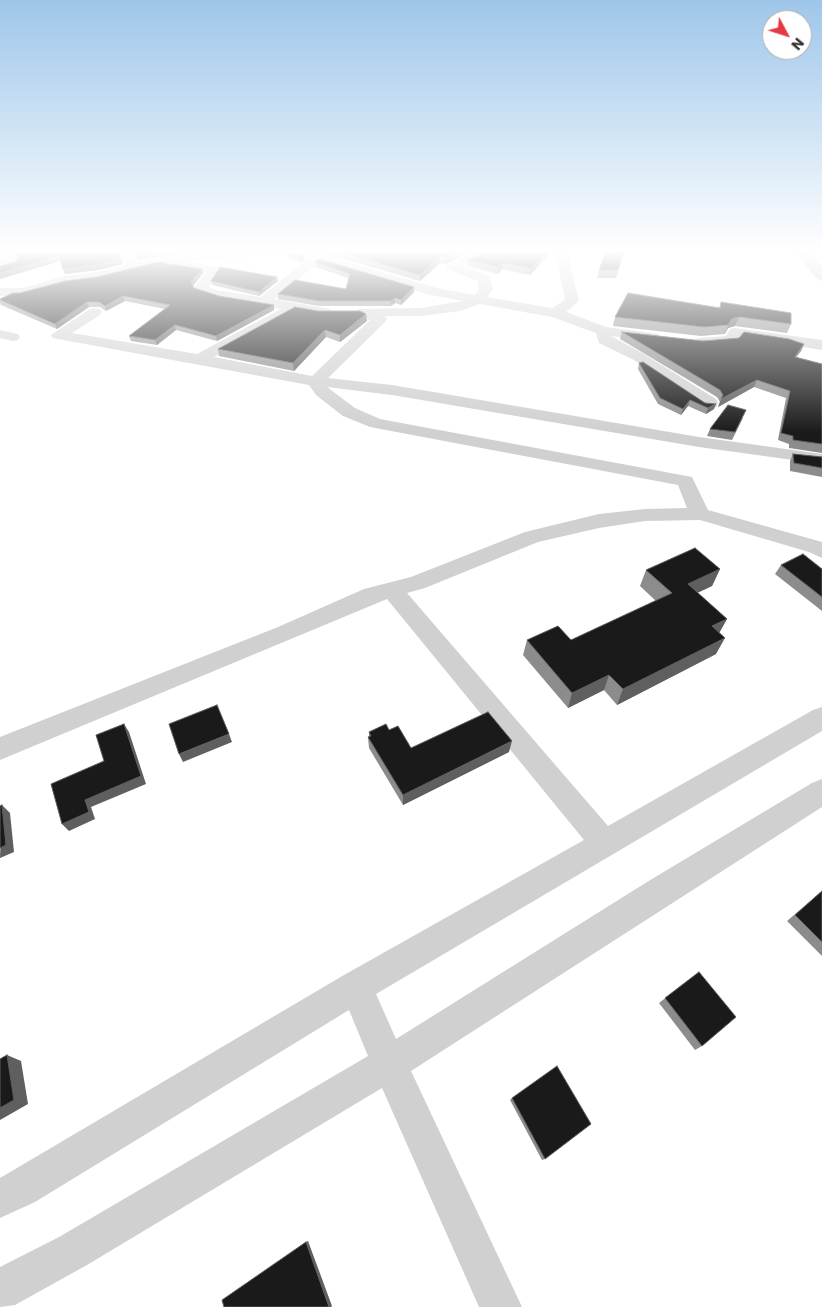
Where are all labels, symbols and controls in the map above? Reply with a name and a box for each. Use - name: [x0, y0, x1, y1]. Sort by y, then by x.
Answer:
- north arrow: [762, 10, 812, 60]
- text: N: [787, 34, 809, 54]

